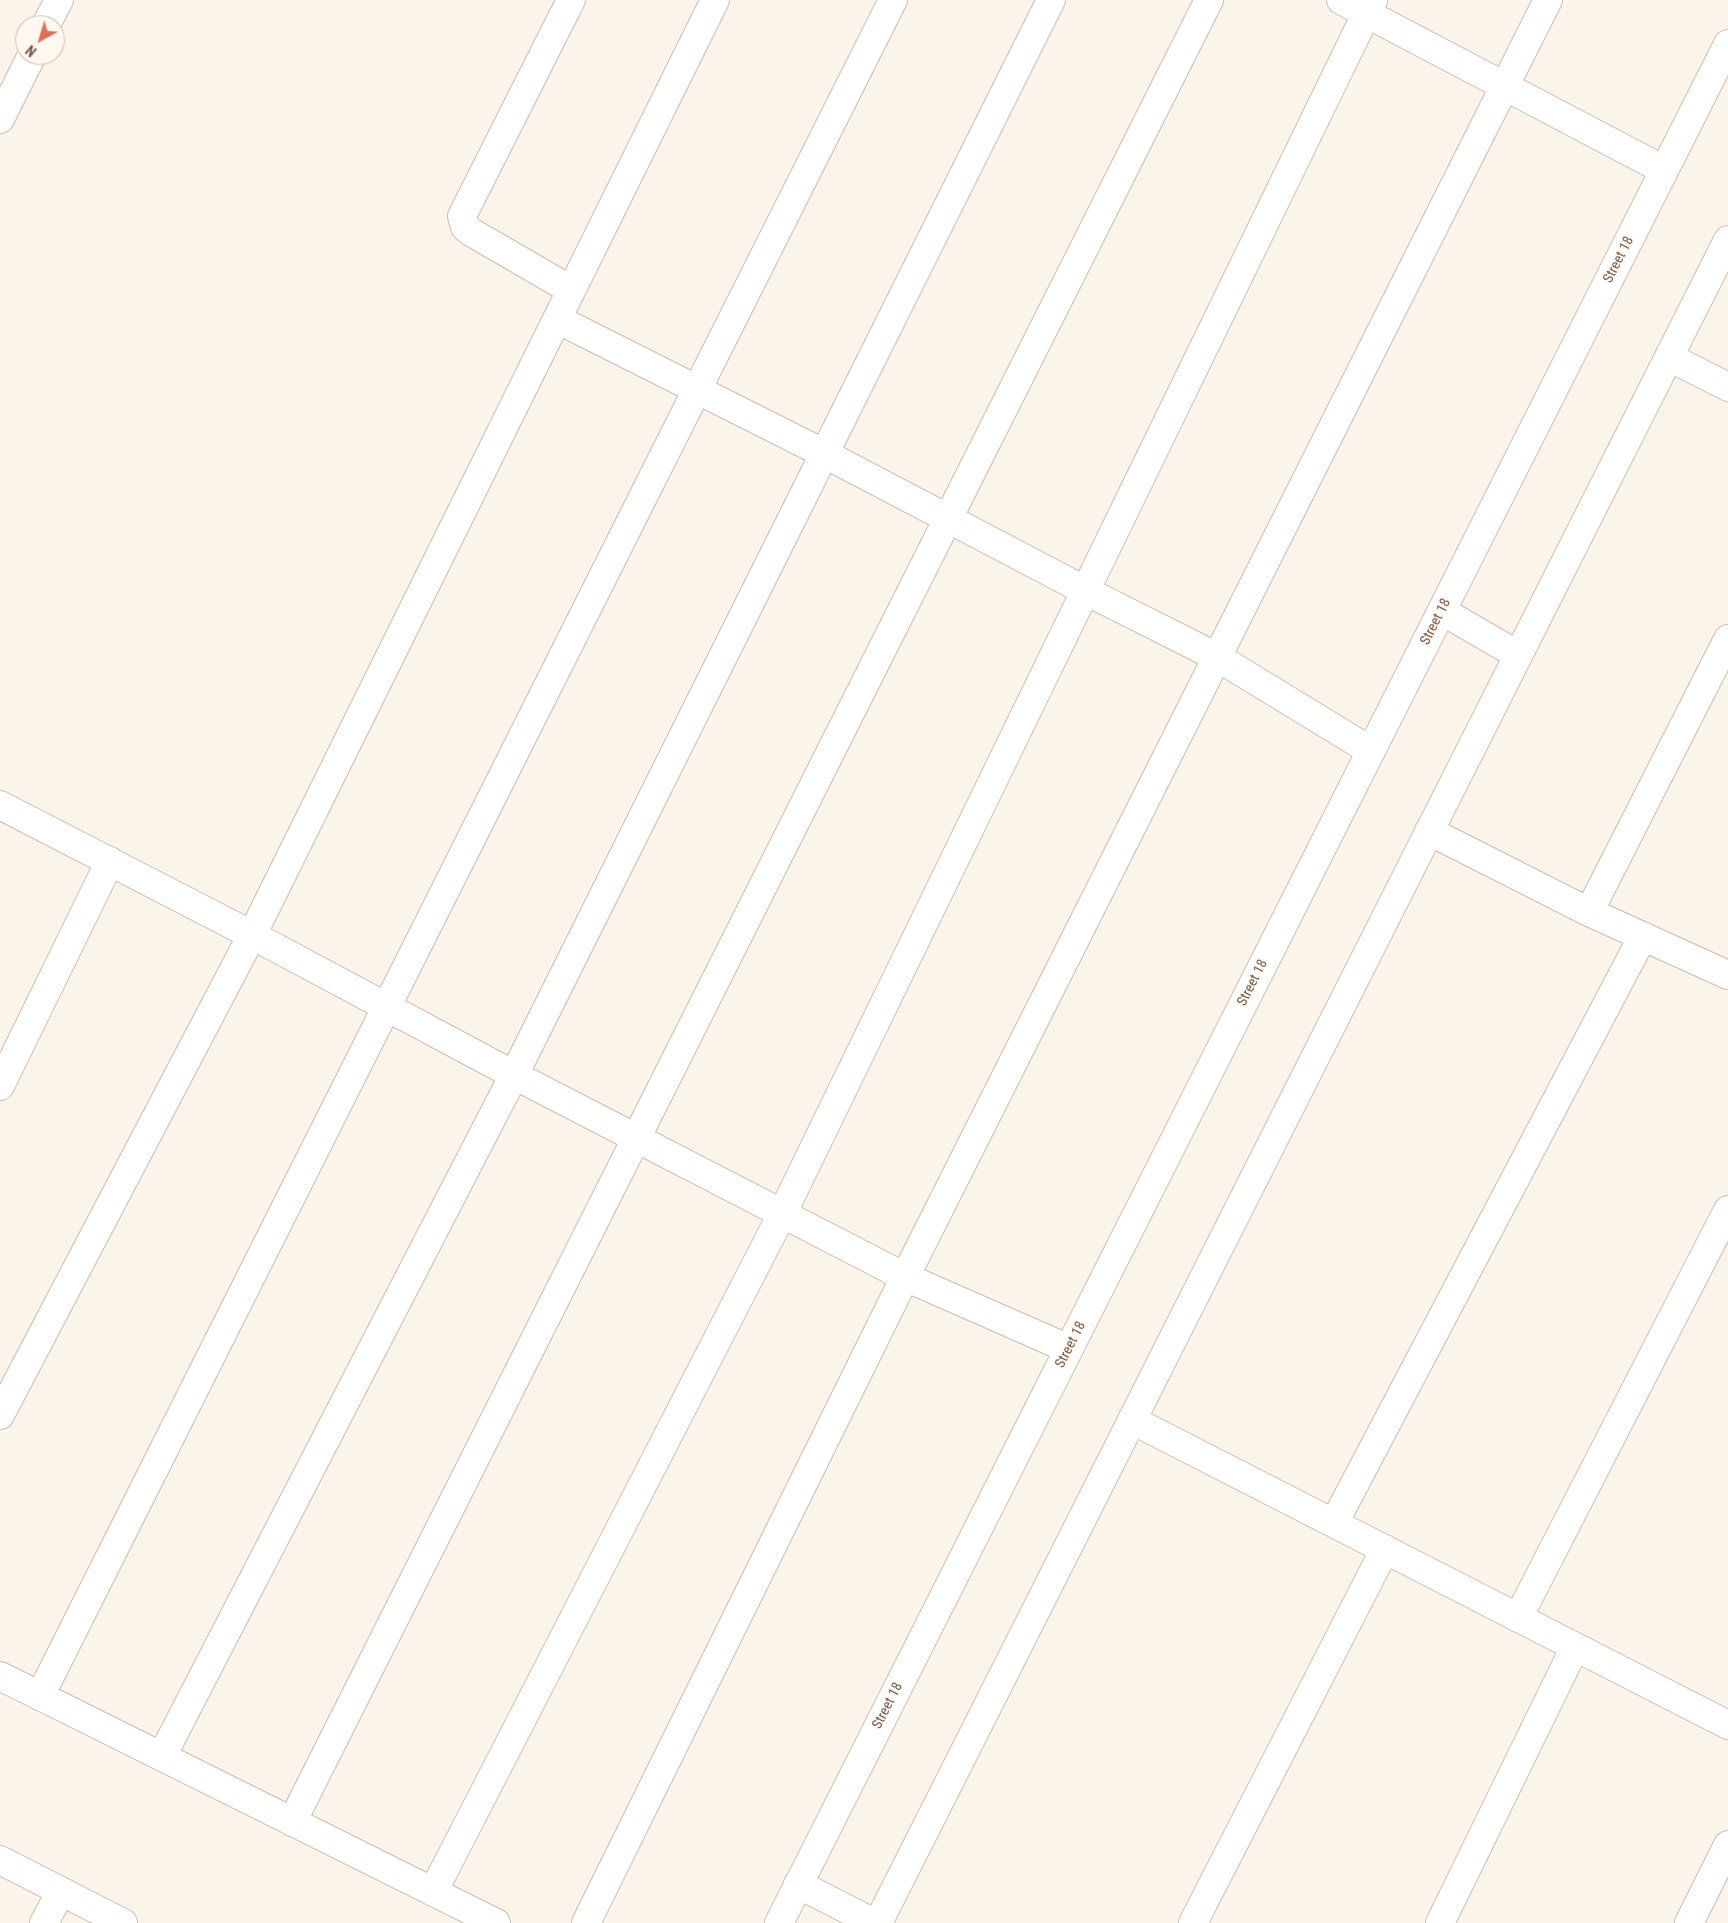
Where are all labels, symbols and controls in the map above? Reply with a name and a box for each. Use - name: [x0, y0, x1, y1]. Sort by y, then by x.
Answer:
- north arrow: [15, 15, 65, 65]
- text: N: [23, 42, 40, 60]
- street label: Street 18: [1600, 234, 1638, 286]
- street label: Street 18: [1417, 596, 1455, 648]
- street label: Street 18: [1234, 957, 1272, 1009]
- street label: Street 18: [1052, 1319, 1090, 1371]
- street label: Street 18: [869, 1680, 907, 1732]

